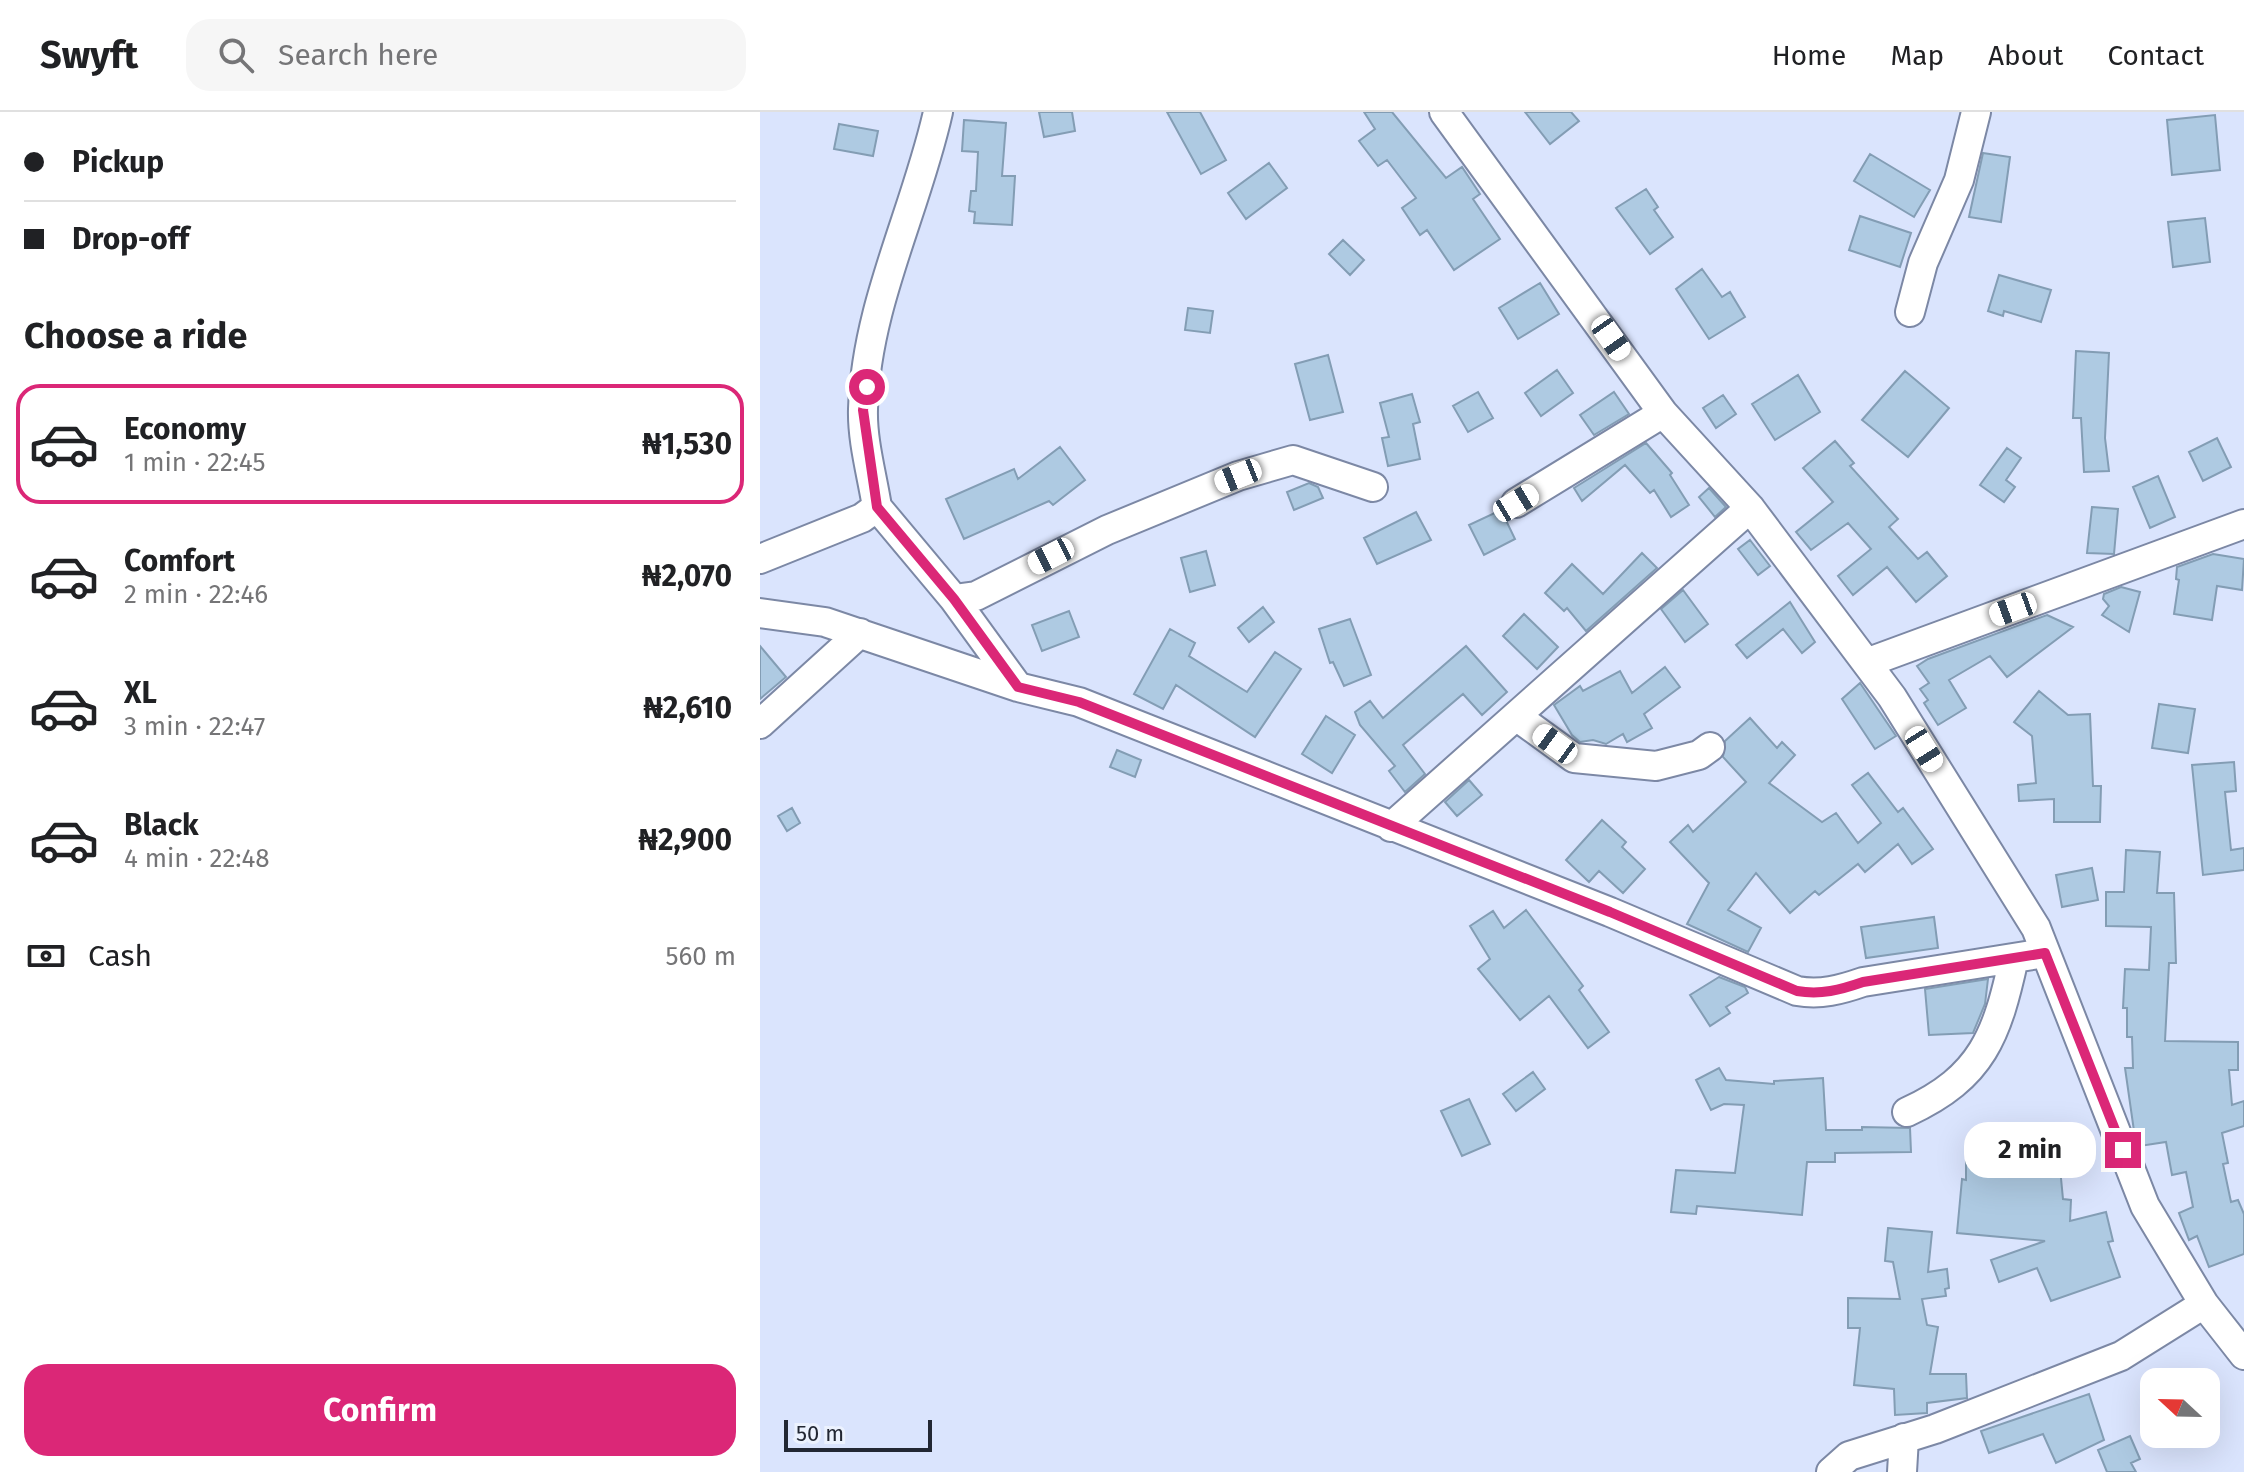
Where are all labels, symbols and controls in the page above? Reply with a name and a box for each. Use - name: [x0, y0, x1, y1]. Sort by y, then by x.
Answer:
- search box: [186, 19, 746, 91]
- text: Swyft: [40, 32, 138, 78]
- icon: search: [214, 33, 258, 77]
- text: Search here: [278, 37, 438, 73]
- text: Home: [1772, 39, 1846, 72]
- text: Map: [1890, 39, 1944, 72]
- text: About: [1988, 39, 2063, 72]
- text: Contact: [2107, 39, 2204, 72]
- text: Pickup: [72, 144, 164, 180]
- text: Drop-off: [72, 221, 189, 257]
- car: [1587, 311, 1635, 365]
- text: Choose a ride: [24, 314, 247, 358]
- route start: [849, 369, 885, 405]
- icon: car: [28, 408, 100, 480]
- text: Economy: [124, 411, 246, 447]
- text: ₦1,530: [642, 426, 732, 462]
- text: 1 min · 22:45: [124, 447, 265, 478]
- car: [1211, 456, 1265, 496]
- car: [1489, 480, 1543, 526]
- car: [1024, 534, 1078, 578]
- icon: car: [28, 540, 100, 612]
- text: Comfort: [124, 543, 235, 579]
- text: ₦2,070: [642, 558, 732, 594]
- text: 2 min · 22:46: [124, 579, 268, 610]
- car: [1986, 590, 2040, 628]
- icon: car: [28, 672, 100, 744]
- text: XL: [124, 675, 157, 711]
- text: ₦2,610: [643, 690, 732, 726]
- text: 3 min · 22:47: [124, 711, 265, 742]
- car: [1529, 720, 1581, 768]
- car: [1901, 722, 1947, 776]
- icon: car: [28, 804, 100, 876]
- text: Black: [124, 807, 199, 843]
- text: ₦2,900: [638, 822, 732, 858]
- text: 4 min · 22:48: [124, 843, 270, 874]
- icon: cash: [24, 934, 68, 978]
- text: Cash: [88, 938, 152, 974]
- text: 560 m: [665, 941, 736, 972]
- callout: 2 min: [1963, 1122, 2095, 1178]
- route end: [2105, 1132, 2141, 1168]
- text: 2 min: [1998, 1134, 2062, 1165]
- button: Confirm: [24, 1364, 736, 1456]
- north arrow: [2140, 1368, 2220, 1448]
- map controls: [2140, 1368, 2220, 1448]
- scale bar: [784, 1416, 932, 1452]
- text: 50 m: [796, 1420, 844, 1447]

